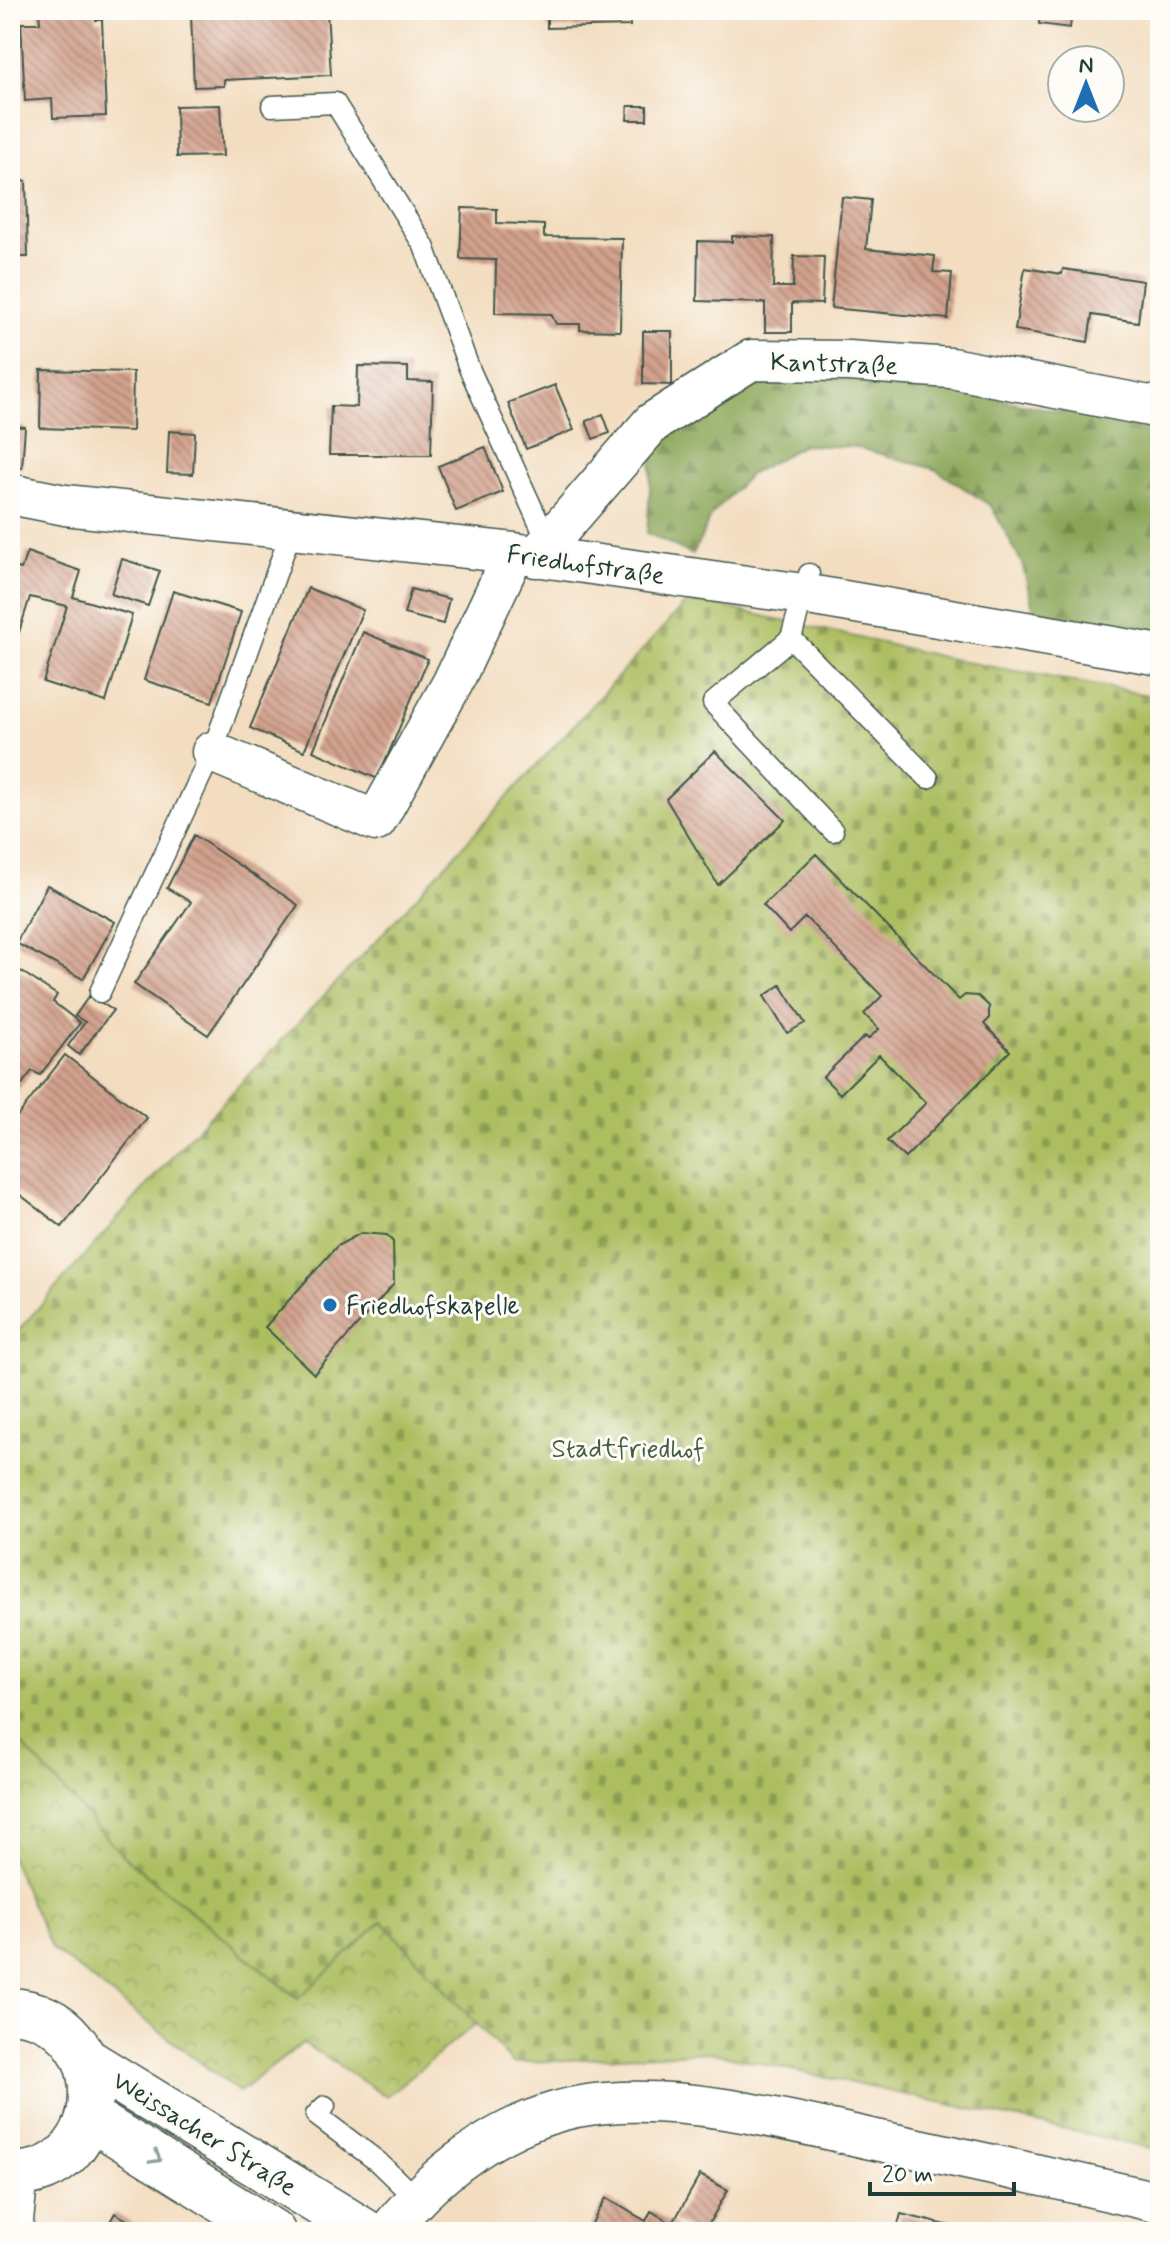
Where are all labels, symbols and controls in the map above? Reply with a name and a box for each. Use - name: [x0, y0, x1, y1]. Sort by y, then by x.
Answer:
- north arrow: [1046, 44, 1126, 124]
- text: N: [1079, 52, 1093, 80]
- street label: Kantstraße: [770, 346, 899, 384]
- street label: Friedhofstraße: [505, 538, 667, 594]
- place label: Friedhofskapelle: [346, 1290, 520, 1324]
- marker: Friedhofskapelle: [321, 1296, 339, 1314]
- park label: Stadtfriedhof: [552, 1433, 704, 1467]
- street label: Weissacher Straße: [105, 2064, 303, 2205]
- scale bar: [870, 2146, 1014, 2196]
- one-way arrow: [147, 2148, 161, 2164]
- text: 20 m: [882, 2160, 933, 2191]

